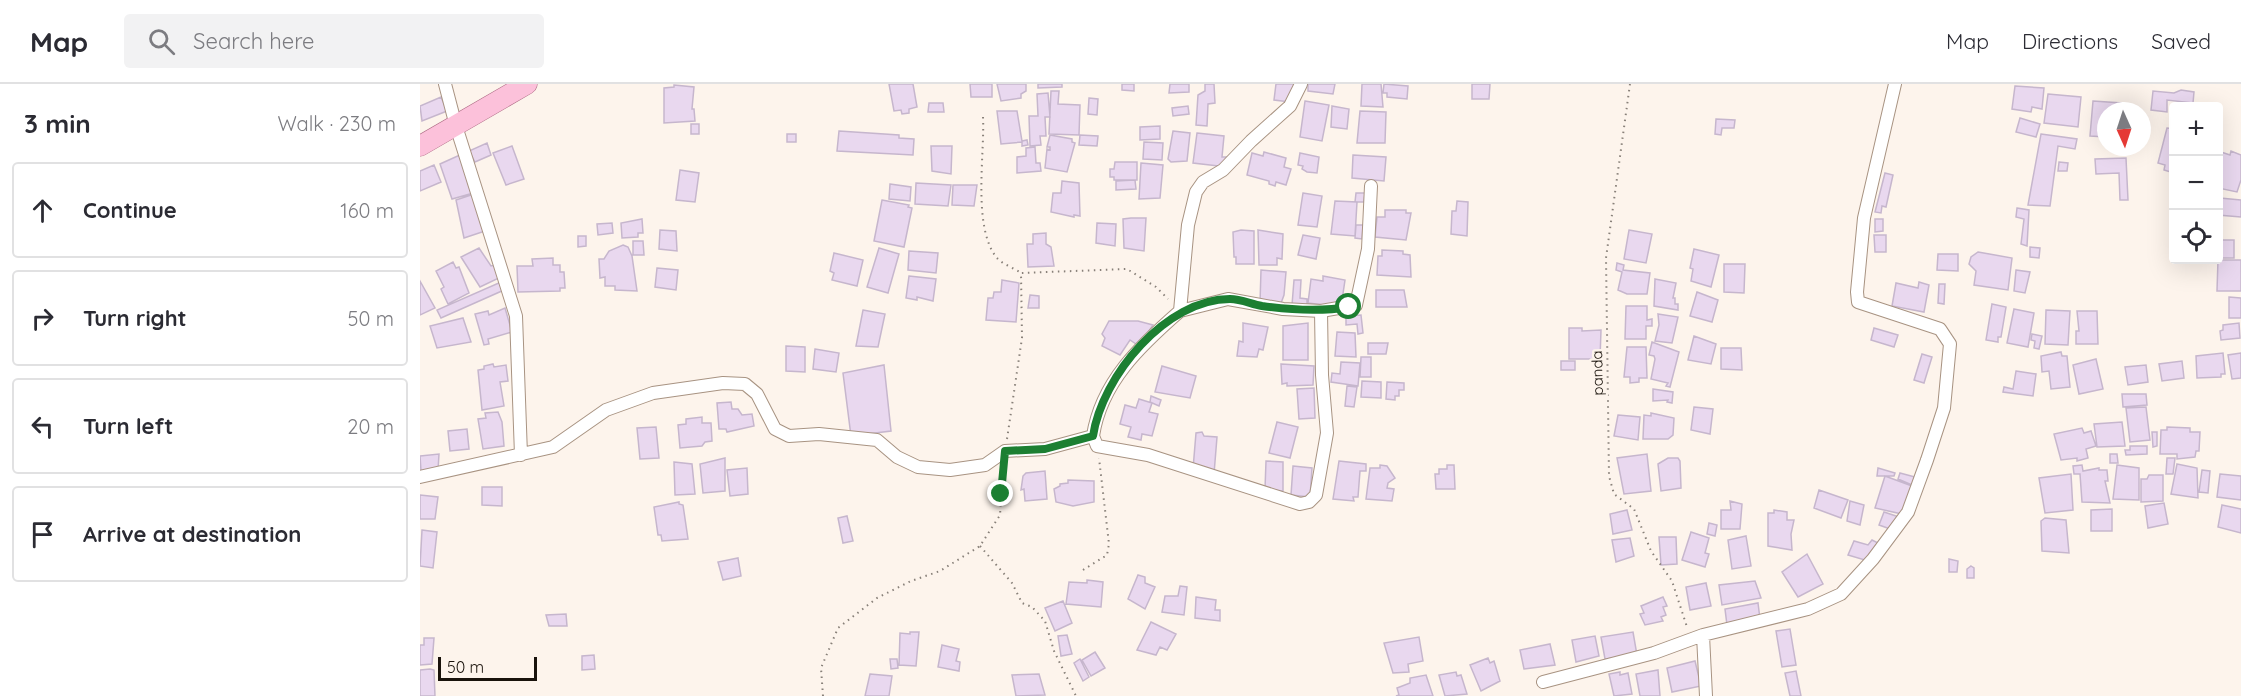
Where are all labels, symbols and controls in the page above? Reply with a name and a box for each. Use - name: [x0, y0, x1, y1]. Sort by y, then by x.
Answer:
- search box: [124, 14, 544, 68]
- text: Map: [30, 24, 88, 59]
- icon: search: [145, 25, 178, 58]
- text: Search here: [193, 27, 315, 55]
- text: Map: [1946, 28, 1989, 54]
- text: Directions: [2022, 28, 2118, 54]
- text: Saved: [2151, 28, 2211, 54]
- north arrow: [2097, 102, 2151, 156]
- map controls: [2169, 102, 2223, 264]
- button: +: [2169, 102, 2223, 156]
- text: 3 min: [24, 107, 91, 140]
- text: Walk · 230 m: [277, 111, 396, 136]
- button: −: [2169, 156, 2223, 210]
- icon: ahead: [26, 194, 59, 227]
- text: Continue: [83, 196, 177, 224]
- text: 160 m: [340, 198, 394, 223]
- button: locate: [2169, 210, 2223, 264]
- route start: [1335, 293, 1361, 319]
- icon: right: [26, 302, 59, 335]
- text: Turn right: [83, 304, 187, 332]
- text: 50 m: [348, 306, 394, 331]
- street label: panda: [1587, 350, 1607, 396]
- icon: left: [26, 410, 59, 443]
- text: Turn left: [83, 412, 173, 440]
- text: 20 m: [347, 414, 394, 439]
- route end: [987, 480, 1013, 506]
- icon: arrive: [26, 518, 59, 551]
- text: Arrive at destination: [83, 520, 301, 548]
- scale bar: [438, 654, 537, 682]
- text: 50 m: [447, 657, 484, 677]

